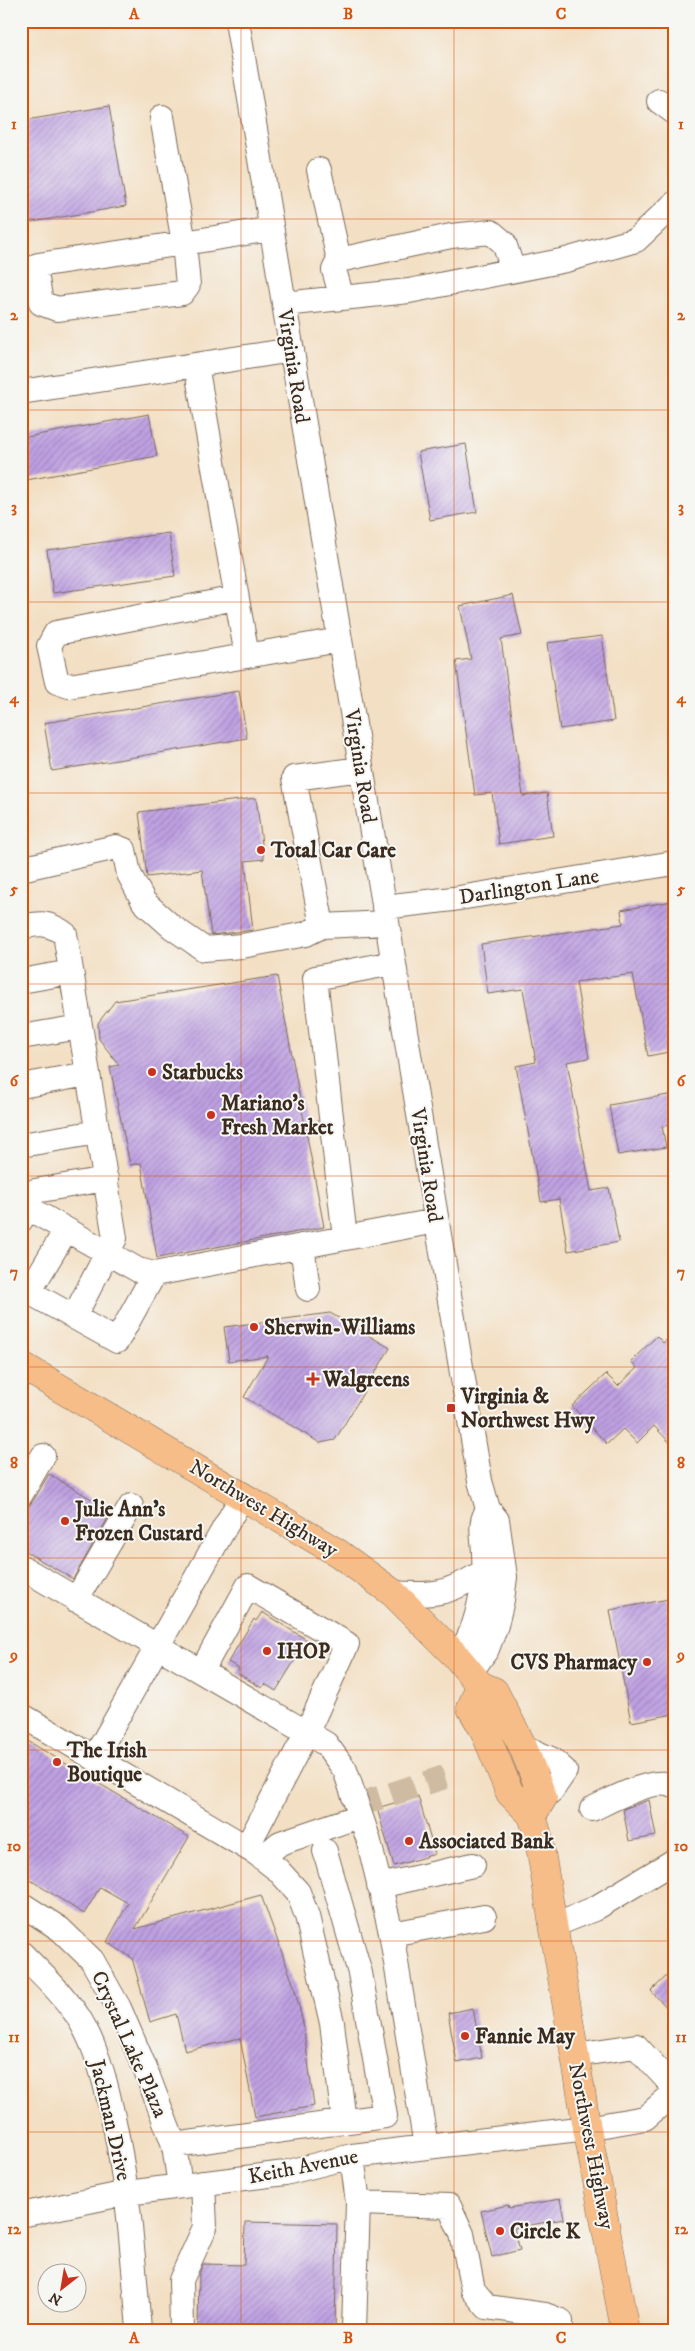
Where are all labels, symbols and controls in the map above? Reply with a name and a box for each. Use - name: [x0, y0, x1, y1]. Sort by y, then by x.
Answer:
- text: A: [128, 4, 140, 24]
- text: B: [343, 4, 353, 24]
- text: C: [556, 4, 566, 24]
- text: 1: [11, 114, 17, 134]
- text: 1: [678, 114, 684, 134]
- text: 2: [10, 305, 19, 325]
- text: 2: [677, 305, 686, 325]
- street label: Virginia Road: [271, 306, 315, 426]
- text: 3: [11, 497, 17, 517]
- text: 3: [678, 497, 684, 517]
- text: 4: [8, 688, 19, 708]
- text: 4: [675, 688, 686, 708]
- street label: Virginia Road: [338, 706, 382, 826]
- place label: Total Car Care: [270, 838, 396, 864]
- marker: Total Car Care: [255, 844, 267, 856]
- street label: Darlington Lane: [457, 863, 601, 911]
- text: 5: [9, 879, 18, 899]
- text: 5: [676, 879, 685, 899]
- place label: Starbucks: [162, 1060, 243, 1086]
- marker: Starbucks: [146, 1066, 158, 1078]
- text: 6: [10, 1071, 20, 1091]
- text: 6: [677, 1071, 687, 1091]
- place label: Mariano's Fresh Market: [221, 1091, 334, 1141]
- street label: Virginia Road: [404, 1105, 448, 1225]
- marker: Mariano's Fresh Market: [205, 1109, 217, 1121]
- text: 7: [10, 1262, 18, 1282]
- text: 7: [677, 1262, 685, 1282]
- place label: Sherwin-Williams: [264, 1315, 415, 1341]
- marker: Sherwin-Williams: [248, 1321, 260, 1333]
- place label: Walgreens: [322, 1367, 410, 1393]
- marker: Walgreens: [307, 1373, 319, 1385]
- place label: Virginia & Northwest Hwy: [460, 1384, 595, 1434]
- marker: Virginia & Northwest Hwy: [445, 1402, 457, 1414]
- text: 8: [10, 1453, 18, 1473]
- text: 8: [677, 1453, 685, 1473]
- street label: Northwest Highway: [184, 1454, 344, 1564]
- place label: Julie Ann's Frozen Custard: [73, 1497, 204, 1547]
- marker: Julie Ann's Frozen Custard: [59, 1515, 71, 1527]
- place label: IHOP: [277, 1639, 331, 1665]
- text: 9: [9, 1645, 18, 1665]
- marker: IHOP: [261, 1645, 273, 1657]
- text: 9: [676, 1645, 685, 1665]
- place label: CVS Pharmacy: [511, 1650, 638, 1676]
- marker: CVS Pharmacy: [641, 1656, 653, 1668]
- place label: The Irish Boutique: [66, 1738, 148, 1788]
- marker: The Irish Boutique: [51, 1756, 63, 1768]
- place label: Associated Bank: [418, 1829, 555, 1855]
- marker: Associated Bank: [403, 1835, 415, 1847]
- text: 10: [7, 1836, 22, 1856]
- text: 10: [674, 1836, 689, 1856]
- street label: Crystal Lake Plaza: [85, 1967, 173, 2122]
- place label: Fannie May: [475, 2024, 576, 2050]
- text: 11: [8, 2027, 20, 2047]
- text: 11: [675, 2027, 687, 2047]
- marker: Fannie May: [459, 2030, 471, 2042]
- street label: Jackman Drive: [83, 2055, 137, 2183]
- street label: Northwest Highway: [562, 2061, 620, 2233]
- street label: Keith Avenue: [246, 2144, 361, 2190]
- text: 12: [7, 2219, 22, 2239]
- place label: Circle K: [510, 2219, 582, 2245]
- text: 12: [674, 2219, 689, 2239]
- marker: Circle K: [494, 2225, 506, 2237]
- north arrow: [38, 2264, 88, 2314]
- text: N: [46, 2287, 65, 2309]
- text: A: [128, 2328, 140, 2348]
- text: B: [343, 2328, 353, 2348]
- text: C: [556, 2328, 566, 2348]

